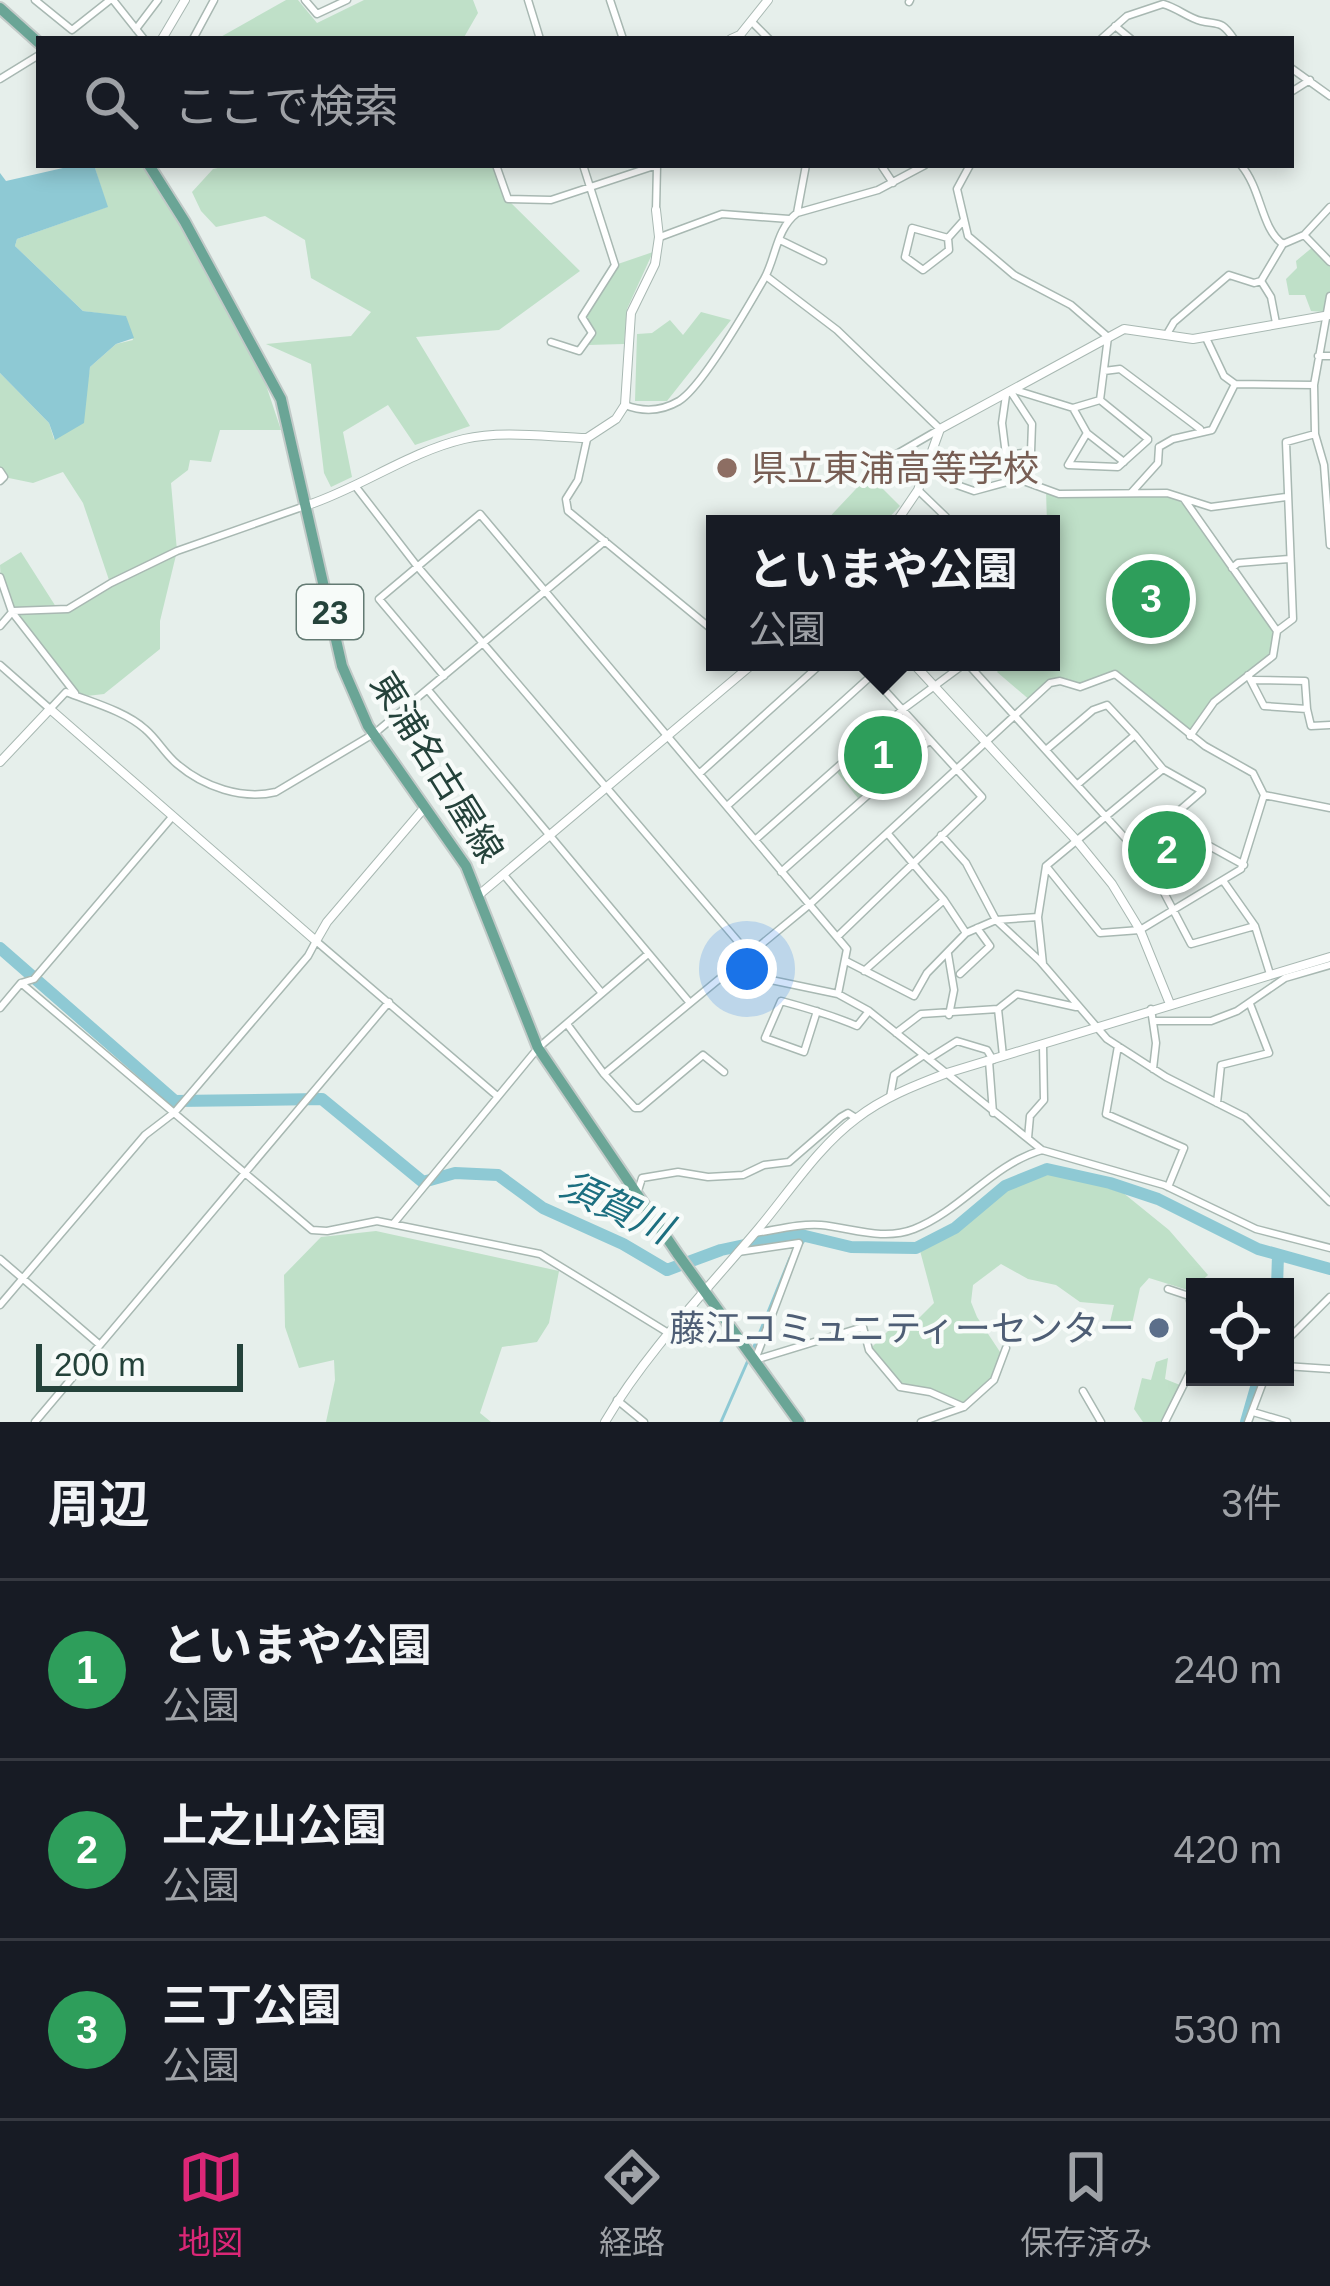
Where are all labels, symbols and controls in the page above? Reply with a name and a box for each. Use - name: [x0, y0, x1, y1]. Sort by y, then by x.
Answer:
- search box: [36, 36, 1294, 168]
- icon: search: [78, 69, 144, 135]
- text: ここで検索: [174, 81, 399, 132]
- place label: 県立東浦高等学校: [751, 448, 1039, 489]
- marker: 県立東浦高等学校: [714, 455, 740, 481]
- popup: [706, 515, 1060, 671]
- text: といまや公園: [748, 544, 1018, 595]
- pin: 3: [1112, 554, 1190, 644]
- road number: 23: [297, 585, 363, 639]
- text: 公園: [748, 608, 826, 651]
- street label: 東浦名古屋線: [362, 665, 512, 869]
- pin: 1: [844, 710, 922, 800]
- pin: 2: [1128, 805, 1206, 895]
- your location: [717, 939, 777, 999]
- water label: 須賀川: [554, 1163, 682, 1253]
- map controls: [1186, 1278, 1294, 1386]
- button: locate: [1186, 1278, 1294, 1386]
- place label: 藤江コミュニティーセンター: [669, 1308, 1135, 1349]
- marker: 藤江コミュニティーセンター: [1146, 1315, 1172, 1341]
- scale bar: [36, 1338, 243, 1391]
- text: 200 m: [54, 1346, 146, 1383]
- text: 周辺: [48, 1476, 150, 1533]
- text: 3件: [1221, 1482, 1282, 1525]
- text: といまや公園: [162, 1620, 432, 1671]
- text: 1: [76, 1648, 98, 1691]
- text: 240 m: [1174, 1648, 1282, 1691]
- text: 公園: [162, 1684, 240, 1727]
- text: 上之山公園: [162, 1800, 387, 1851]
- text: 2: [76, 1828, 98, 1871]
- text: 420 m: [1174, 1828, 1282, 1871]
- text: 公園: [162, 1864, 240, 1907]
- text: 三丁公園: [162, 1980, 342, 2031]
- text: 3: [76, 2008, 98, 2051]
- text: 530 m: [1174, 2008, 1282, 2051]
- text: 公園: [162, 2044, 240, 2087]
- tab: 地図: [178, 2144, 244, 2264]
- tab: 経路: [599, 2144, 665, 2264]
- tab: 保存済み: [1020, 2144, 1152, 2264]

